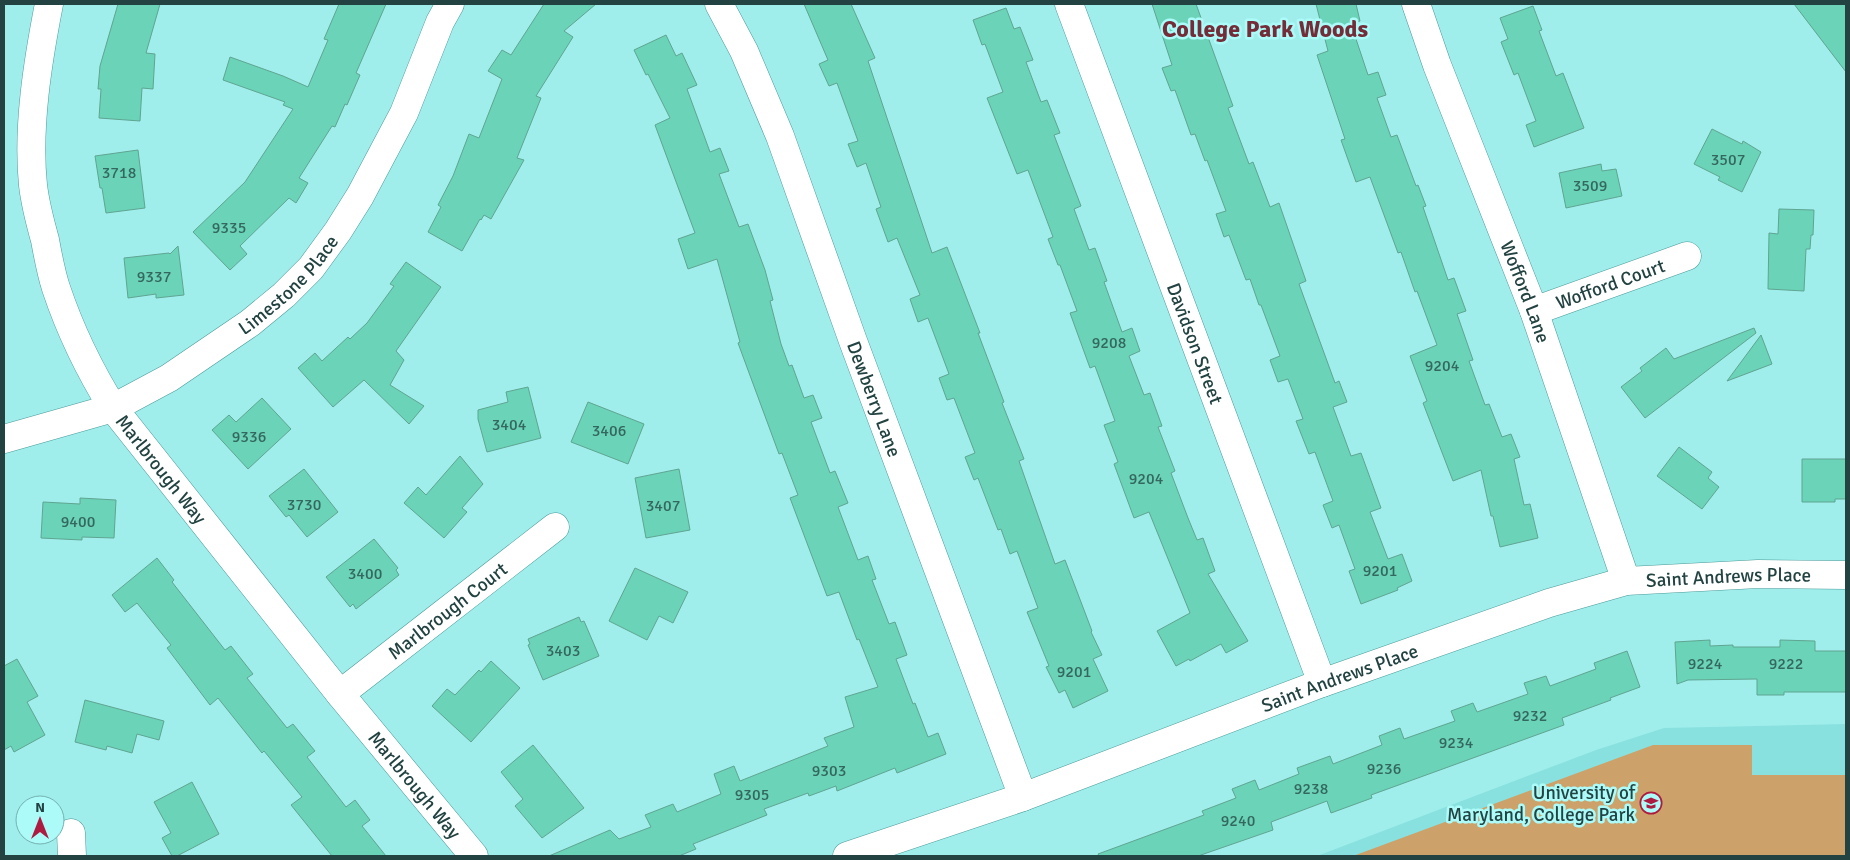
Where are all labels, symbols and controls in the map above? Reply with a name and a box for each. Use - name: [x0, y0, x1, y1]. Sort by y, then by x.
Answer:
- district label: College Park Woods: [1162, 14, 1368, 44]
- house number: 3507: [1711, 150, 1745, 170]
- house number: 3718: [102, 163, 136, 183]
- house number: 3509: [1573, 176, 1607, 196]
- house number: 9335: [212, 218, 246, 238]
- street label: Limestone Place: [234, 231, 344, 341]
- street label: Wofford Lane: [1495, 238, 1555, 346]
- street label: Wofford Court: [1553, 254, 1669, 315]
- house number: 9337: [137, 267, 171, 287]
- street label: Davidson Street: [1161, 280, 1228, 408]
- house number: 9208: [1092, 333, 1126, 353]
- street label: Dewberry Lane: [841, 338, 906, 461]
- house number: 9204: [1425, 356, 1460, 376]
- street label: Marlbrough Way: [110, 410, 211, 529]
- house number: 3404: [492, 415, 527, 435]
- house number: 3406: [592, 421, 626, 441]
- house number: 9336: [232, 427, 266, 447]
- house number: 9204: [1129, 469, 1164, 489]
- house number: 3730: [287, 495, 321, 515]
- house number: 3407: [646, 496, 680, 516]
- house number: 9400: [61, 512, 95, 532]
- street label: Marlbrough Court: [383, 557, 513, 665]
- house number: 9201: [1363, 561, 1397, 581]
- street label: Saint Andrews Place: [1645, 563, 1811, 593]
- house number: 3400: [348, 564, 382, 584]
- street label: Saint Andrews Place: [1258, 639, 1422, 718]
- house number: 3403: [546, 641, 580, 661]
- house number: 9224: [1688, 654, 1723, 674]
- house number: 9222: [1769, 654, 1803, 674]
- house number: 9201: [1057, 662, 1091, 682]
- house number: 9232: [1513, 706, 1547, 726]
- street label: Marlbrough Way: [363, 727, 466, 844]
- house number: 9234: [1439, 733, 1474, 753]
- house number: 9236: [1367, 759, 1401, 779]
- house number: 9303: [812, 761, 846, 781]
- house number: 9238: [1294, 779, 1328, 799]
- place label: University of Maryland, College Park: [1447, 781, 1637, 827]
- house number: 9305: [735, 785, 769, 805]
- school or university icon: University of Maryland, College Park: [1639, 791, 1663, 815]
- north arrow: [15, 795, 65, 845]
- text: N: [35, 799, 45, 816]
- house number: 9240: [1221, 811, 1255, 831]

